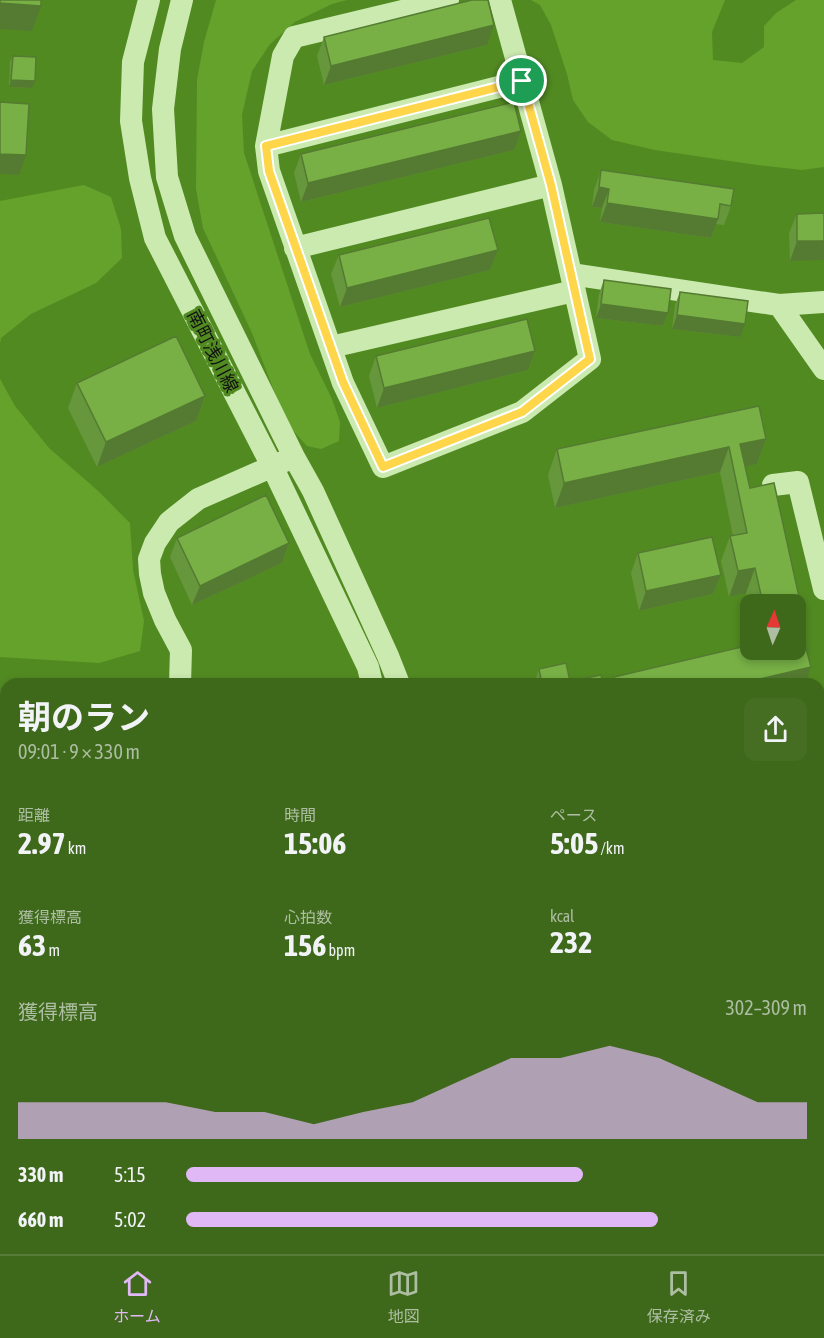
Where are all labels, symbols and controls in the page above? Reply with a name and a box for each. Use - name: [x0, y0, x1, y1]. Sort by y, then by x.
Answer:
- pin: [496, 55, 547, 106]
- icon: arrive: [505, 64, 538, 97]
- street label: 南町浅川線: [183, 306, 243, 396]
- north arrow: [740, 594, 806, 660]
- map controls: [740, 594, 806, 660]
- text: 朝のラン: [18, 698, 150, 736]
- button: share: [744, 698, 807, 761]
- text: 09:01 · 9 × 330 m: [18, 740, 140, 763]
- text: 距離: [18, 806, 50, 824]
- text: 時間: [284, 806, 316, 824]
- text: ペース: [550, 806, 597, 824]
- text: 2.97: [18, 826, 66, 860]
- text: 15:06: [284, 826, 346, 860]
- text: 5:05: [550, 826, 598, 860]
- text: km: [66, 839, 86, 857]
- text: /km: [598, 839, 624, 857]
- text: kcal: [550, 907, 574, 925]
- text: 獲得標高: [18, 908, 82, 926]
- text: 心拍数: [284, 908, 332, 926]
- text: 232: [550, 925, 592, 959]
- text: 63: [18, 928, 46, 962]
- text: 156: [284, 928, 326, 962]
- text: m: [46, 941, 60, 959]
- text: bpm: [326, 941, 355, 959]
- text: 302–309 m: [725, 996, 807, 1019]
- text: 獲得標高: [18, 1000, 98, 1023]
- text: 330 m: [18, 1163, 63, 1186]
- text: 5:15: [114, 1163, 146, 1186]
- text: 660 m: [18, 1208, 63, 1231]
- text: 5:02: [114, 1208, 146, 1231]
- tab: ホーム: [113, 1267, 161, 1327]
- tab: 地図: [387, 1267, 420, 1327]
- tab: 保存済み: [647, 1267, 711, 1327]

